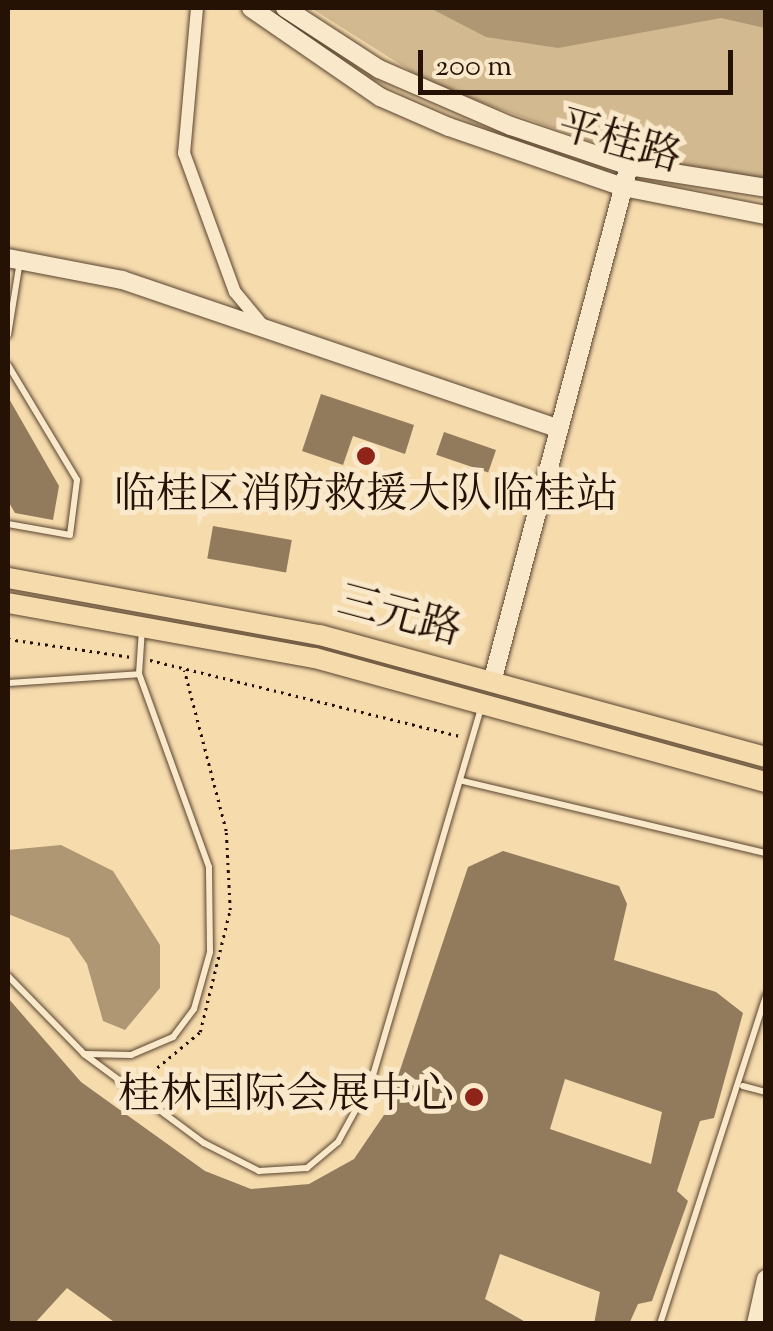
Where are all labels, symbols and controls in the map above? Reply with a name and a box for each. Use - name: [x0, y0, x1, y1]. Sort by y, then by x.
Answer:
- scale bar: [423, 30, 738, 92]
- text: 200 m: [435, 46, 512, 89]
- street label: 平桂路: [551, 102, 687, 186]
- marker: 临桂区消防救援大队临桂站: [355, 445, 377, 467]
- place label: 临桂区消防救援大队临桂站: [114, 472, 618, 522]
- street label: 三元路: [332, 577, 466, 659]
- place label: 桂林国际会展中心: [118, 1072, 454, 1122]
- marker: 桂林国际会展中心: [463, 1086, 485, 1108]

